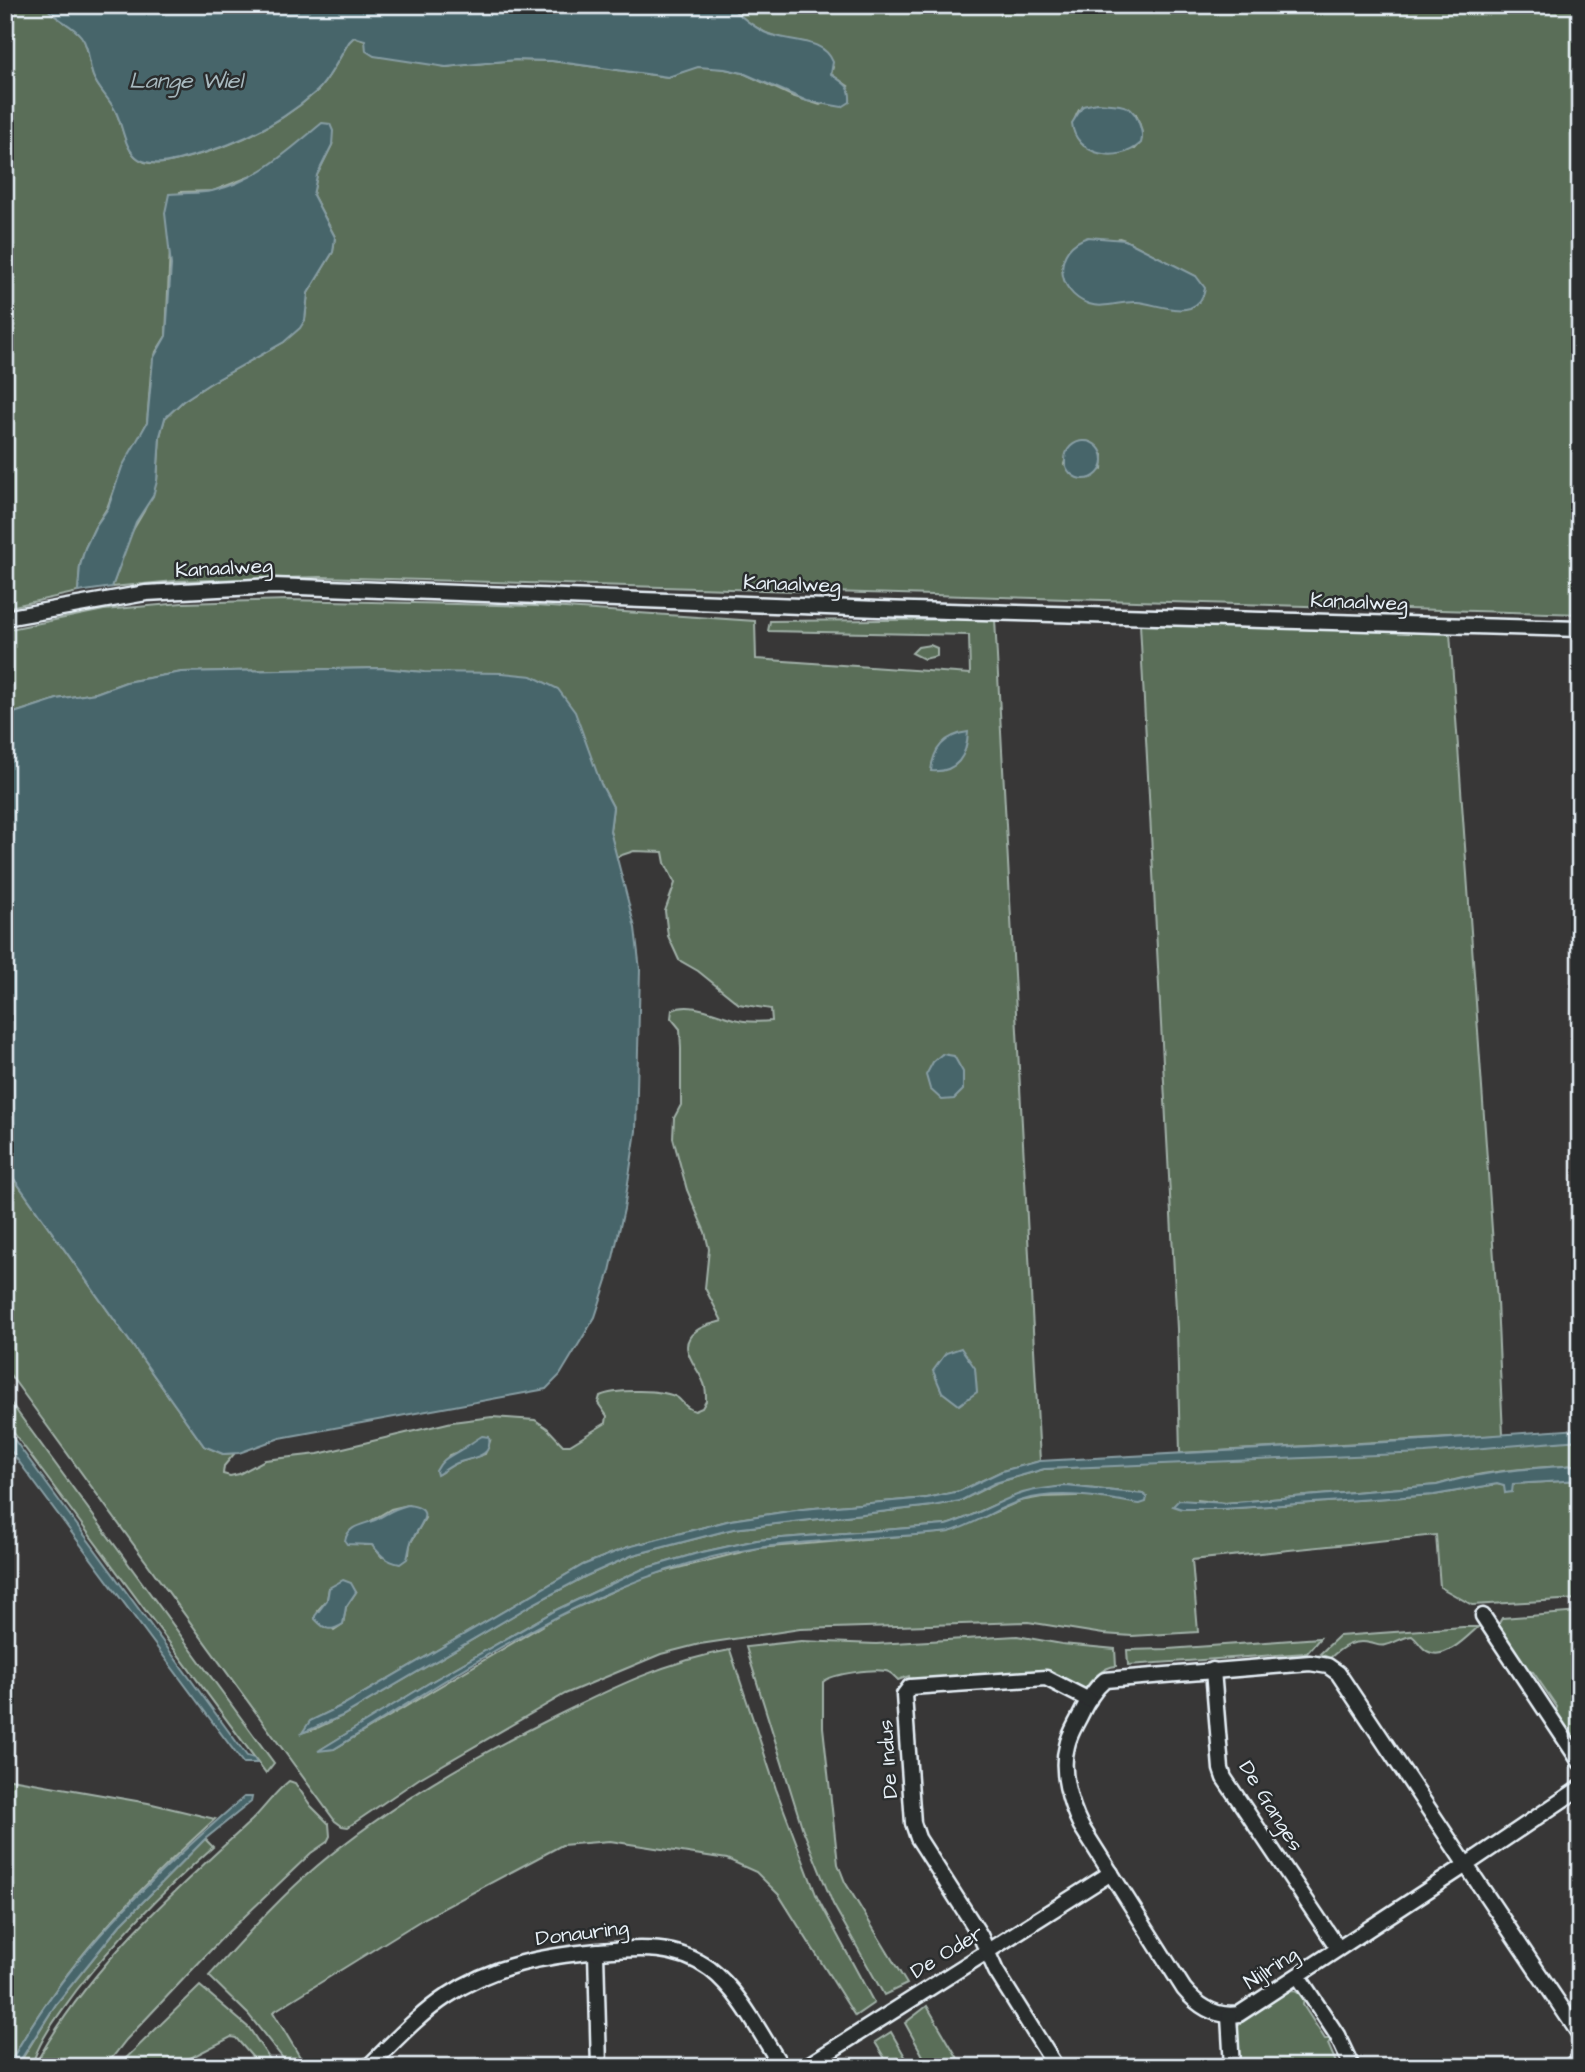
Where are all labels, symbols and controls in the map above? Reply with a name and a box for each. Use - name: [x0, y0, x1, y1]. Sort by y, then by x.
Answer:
- water label: Lange Wiel: [129, 65, 246, 98]
- street label: Kanaalweg: [174, 551, 274, 587]
- street label: Kanaalweg: [743, 568, 842, 602]
- street label: Kanaalweg: [1310, 586, 1409, 620]
- street label: De Indus: [871, 1719, 905, 1799]
- street label: De Ganges: [1230, 1755, 1310, 1858]
- street label: Donauring: [534, 1913, 631, 1955]
- street label: De Oder: [905, 1918, 989, 1986]
- street label: Nijlring: [1238, 1940, 1305, 1998]

